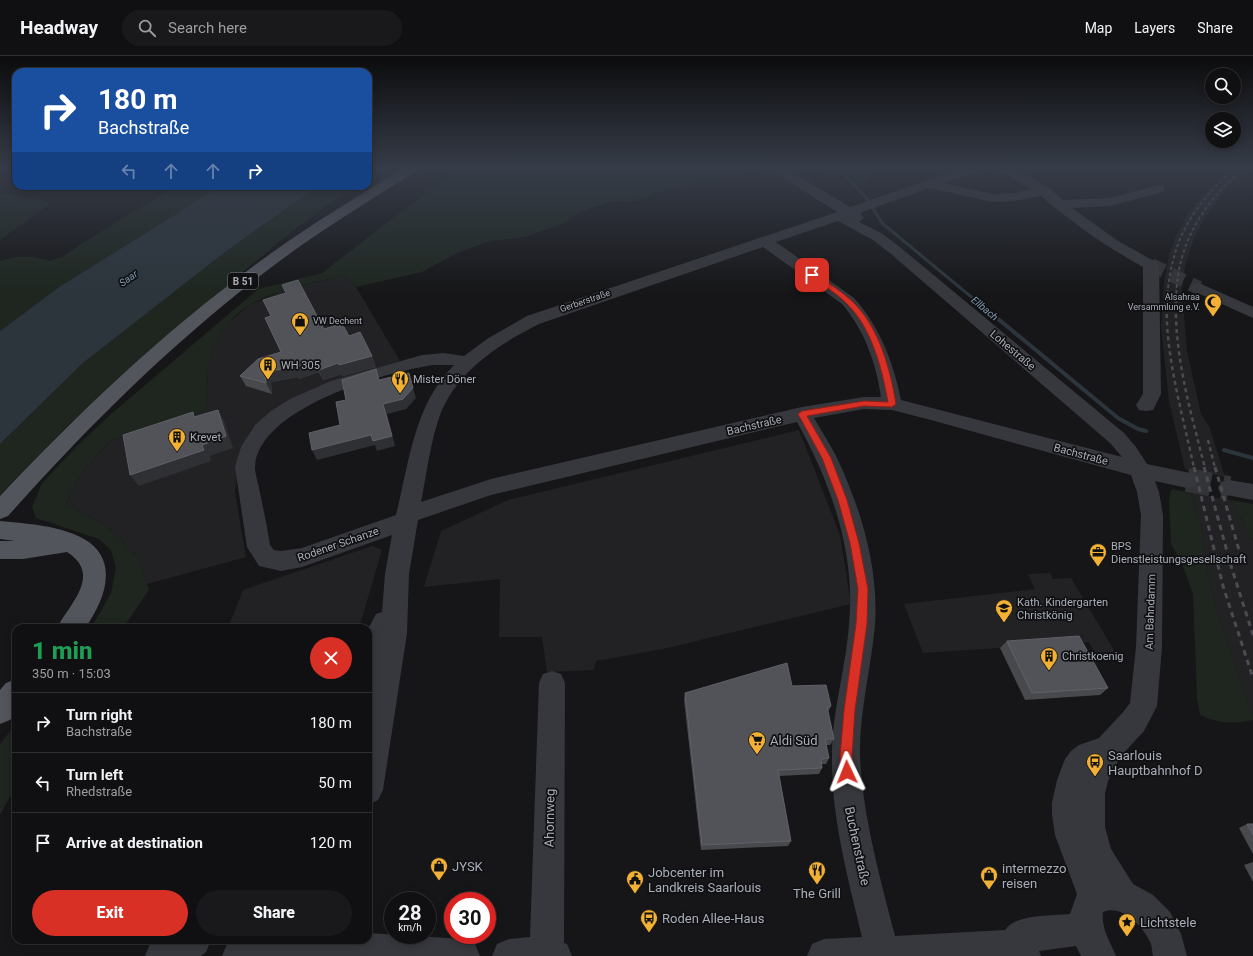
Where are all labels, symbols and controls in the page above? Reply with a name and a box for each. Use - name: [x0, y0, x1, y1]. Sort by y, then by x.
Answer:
- search box: [122, 10, 402, 46]
- text: Headway: [20, 16, 98, 39]
- icon: search: [136, 17, 158, 39]
- text: Search here: [168, 19, 247, 37]
- text: Map: [1085, 20, 1112, 36]
- text: Layers: [1134, 20, 1175, 36]
- text: Share: [1197, 20, 1233, 36]
- map controls: [1205, 68, 1241, 148]
- button: search: [1205, 68, 1241, 104]
- text: 180 m: [98, 83, 177, 116]
- icon: right: [32, 84, 84, 136]
- button: layers: [1205, 112, 1241, 148]
- text: Bachstraße: [98, 117, 189, 138]
- icon: left: [118, 160, 140, 182]
- icon: ahead: [160, 160, 182, 182]
- icon: ahead: [202, 160, 224, 182]
- icon: right: [244, 160, 266, 182]
- pin: [795, 258, 829, 292]
- icon: arrive: [801, 264, 823, 286]
- water label: Saar: [117, 268, 140, 289]
- road number: B 51: [228, 273, 258, 289]
- street label: Gerberstraße: [559, 288, 612, 314]
- place label: Alsahraa Versammlung e.V.: [1128, 292, 1200, 312]
- mosque icon: Alsahraa Versammlung e.V.: [1203, 292, 1223, 317]
- water label: Ellbach: [969, 294, 1000, 323]
- shop icon: VW Dechent: [290, 311, 310, 336]
- place label: VW Dechent: [313, 316, 362, 326]
- street label: Lohestraße: [987, 328, 1038, 373]
- building icon: WH 305: [258, 355, 278, 380]
- place label: WH 305: [281, 359, 320, 372]
- restaurant icon: Mister Döner: [390, 369, 410, 394]
- place label: Mister Döner: [413, 373, 476, 386]
- street label: Bachstraße: [725, 413, 783, 438]
- building icon: Krevet: [167, 427, 187, 452]
- place label: Krevet: [190, 431, 221, 444]
- street label: Bachstraße: [1052, 441, 1110, 468]
- street label: Rodener Schanze: [296, 524, 381, 564]
- place label: BPS Dienstleistungsgesellschaft: [1111, 540, 1247, 566]
- office icon: BPS Dienstleistungsgesellschaft: [1088, 542, 1108, 567]
- street label: Am Bahndamm: [1143, 574, 1158, 650]
- place label: Kath. Kindergarten Christkönig: [1017, 596, 1108, 622]
- school or university icon: Kath. Kindergarten Christkönig: [994, 598, 1014, 623]
- text: 1 min: [32, 637, 93, 665]
- button: close: [310, 637, 352, 679]
- building icon: Christkoenig: [1039, 646, 1059, 671]
- place label: Christkoenig: [1062, 650, 1124, 663]
- text: 350 m · 15:03: [32, 666, 111, 681]
- text: Turn right: [66, 706, 132, 724]
- icon: right: [32, 712, 54, 734]
- text: 180 m: [310, 714, 352, 732]
- text: Bachstraße: [66, 724, 132, 739]
- supermarket icon: Aldi Süd: [747, 730, 767, 755]
- place label: Aldi Süd: [770, 733, 818, 748]
- place label: Saarlouis Hauptbahnhof D: [1108, 748, 1203, 778]
- position arrow: [826, 751, 868, 793]
- bus stop icon: Saarlouis Hauptbahnhof D: [1085, 752, 1105, 777]
- text: Turn left: [66, 766, 123, 784]
- icon: left: [32, 772, 54, 794]
- text: 50 m: [318, 774, 352, 792]
- text: Rhedstraße: [66, 784, 132, 799]
- street label: Ahornweg: [541, 789, 558, 847]
- street label: Buchenstraße: [842, 805, 873, 887]
- icon: arrive: [32, 832, 54, 854]
- text: Arrive at destination: [66, 834, 203, 852]
- text: 120 m: [310, 834, 352, 852]
- shop icon: JYSK: [429, 856, 449, 881]
- place label: JYSK: [452, 859, 484, 874]
- restaurant icon: The Grill: [807, 860, 827, 885]
- place label: intermezzo reisen: [1002, 861, 1066, 891]
- place label: Jobcenter im Landkreis Saarlouis: [648, 865, 762, 895]
- shop icon: intermezzo reisen: [979, 865, 999, 890]
- public building icon: Jobcenter im Landkreis Saarlouis: [625, 869, 645, 894]
- place label: The Grill: [793, 886, 841, 901]
- button: Exit: [32, 890, 188, 936]
- button: Share: [196, 890, 352, 936]
- speed limit sign: 30: [444, 892, 496, 944]
- text: 28: [399, 901, 421, 925]
- bus stop icon: Roden Allee-Haus: [639, 908, 659, 933]
- place label: Roden Allee-Haus: [662, 911, 765, 926]
- place icon: Lichtstele: [1117, 912, 1137, 937]
- place label: Lichtstele: [1140, 915, 1196, 930]
- text: km/h: [398, 922, 422, 933]

